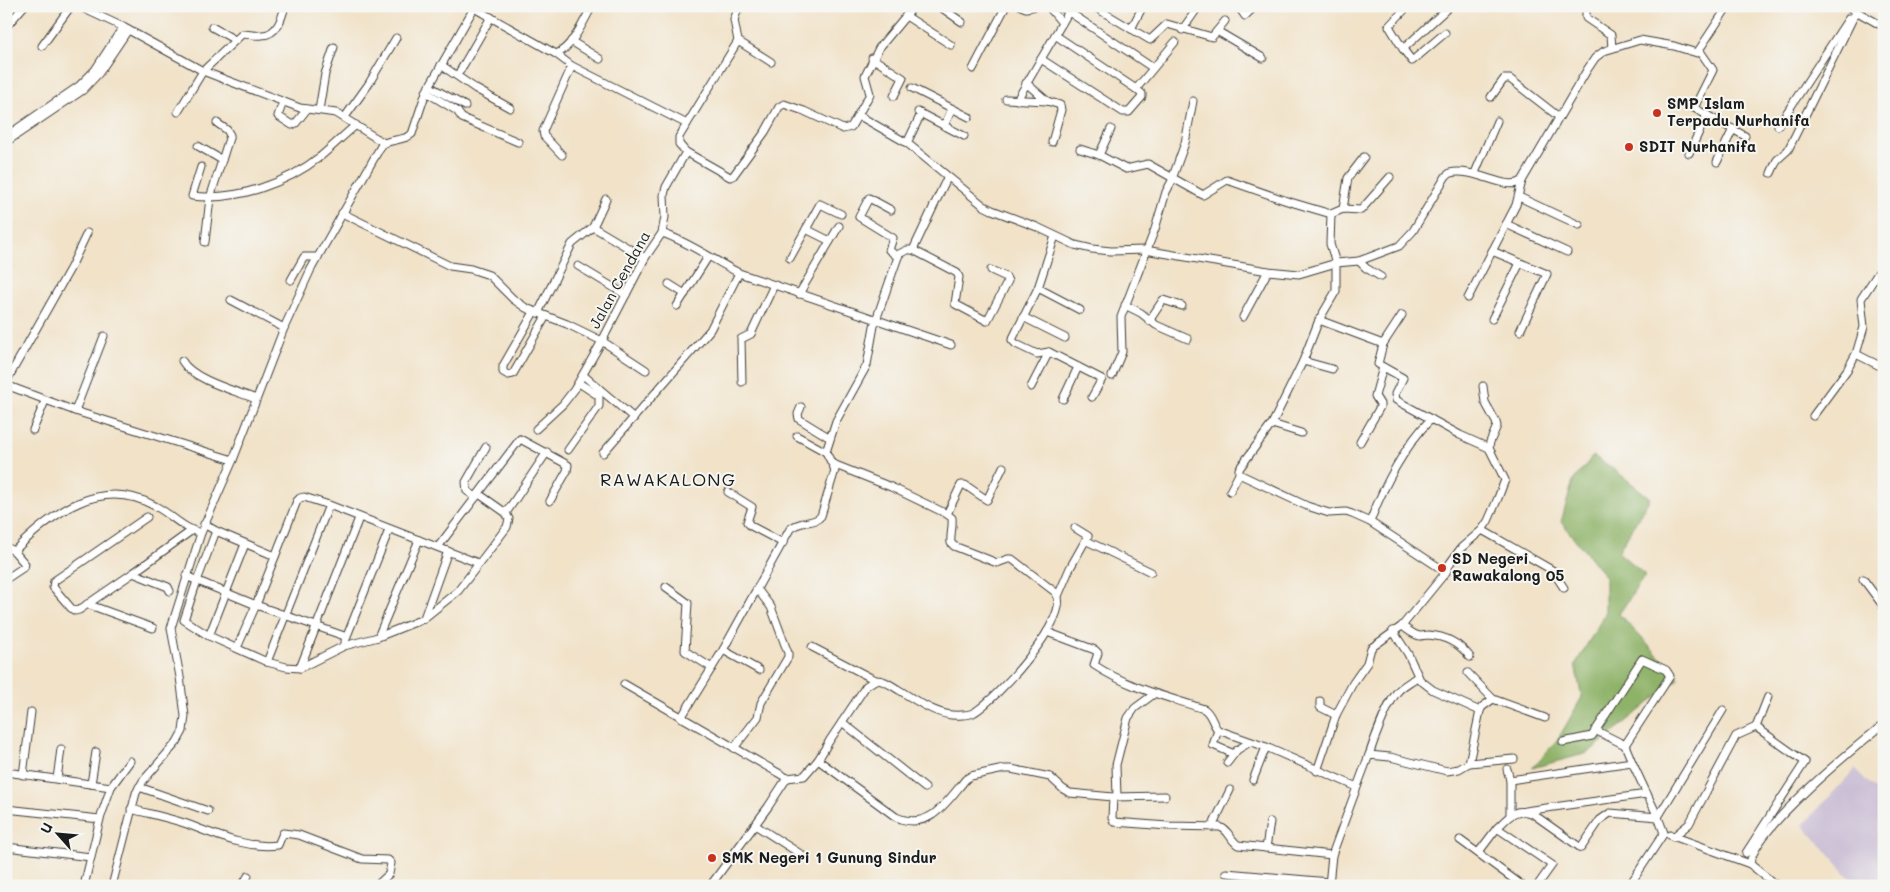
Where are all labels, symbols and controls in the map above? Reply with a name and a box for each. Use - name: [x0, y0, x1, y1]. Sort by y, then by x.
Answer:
- place label: SMP Islam Terpadu Nurhanifa: [1667, 93, 1810, 130]
- marker: SMP Islam Terpadu Nurhanifa: [1651, 107, 1663, 119]
- place label: SDIT Nurhanifa: [1639, 136, 1756, 156]
- marker: SDIT Nurhanifa: [1623, 141, 1635, 153]
- street label: Jalan Cendana: [584, 227, 654, 332]
- district label: RAWAKALONG: [600, 467, 736, 491]
- place label: SD Negeri Rawakalong 05: [1452, 548, 1564, 585]
- marker: SD Negeri Rawakalong 05: [1436, 562, 1448, 574]
- north arrow: [32, 810, 82, 860]
- text: U: [35, 819, 57, 837]
- place label: SMK Negeri 1 Gunung Sindur: [722, 847, 937, 867]
- marker: SMK Negeri 1 Gunung Sindur: [706, 852, 718, 864]

